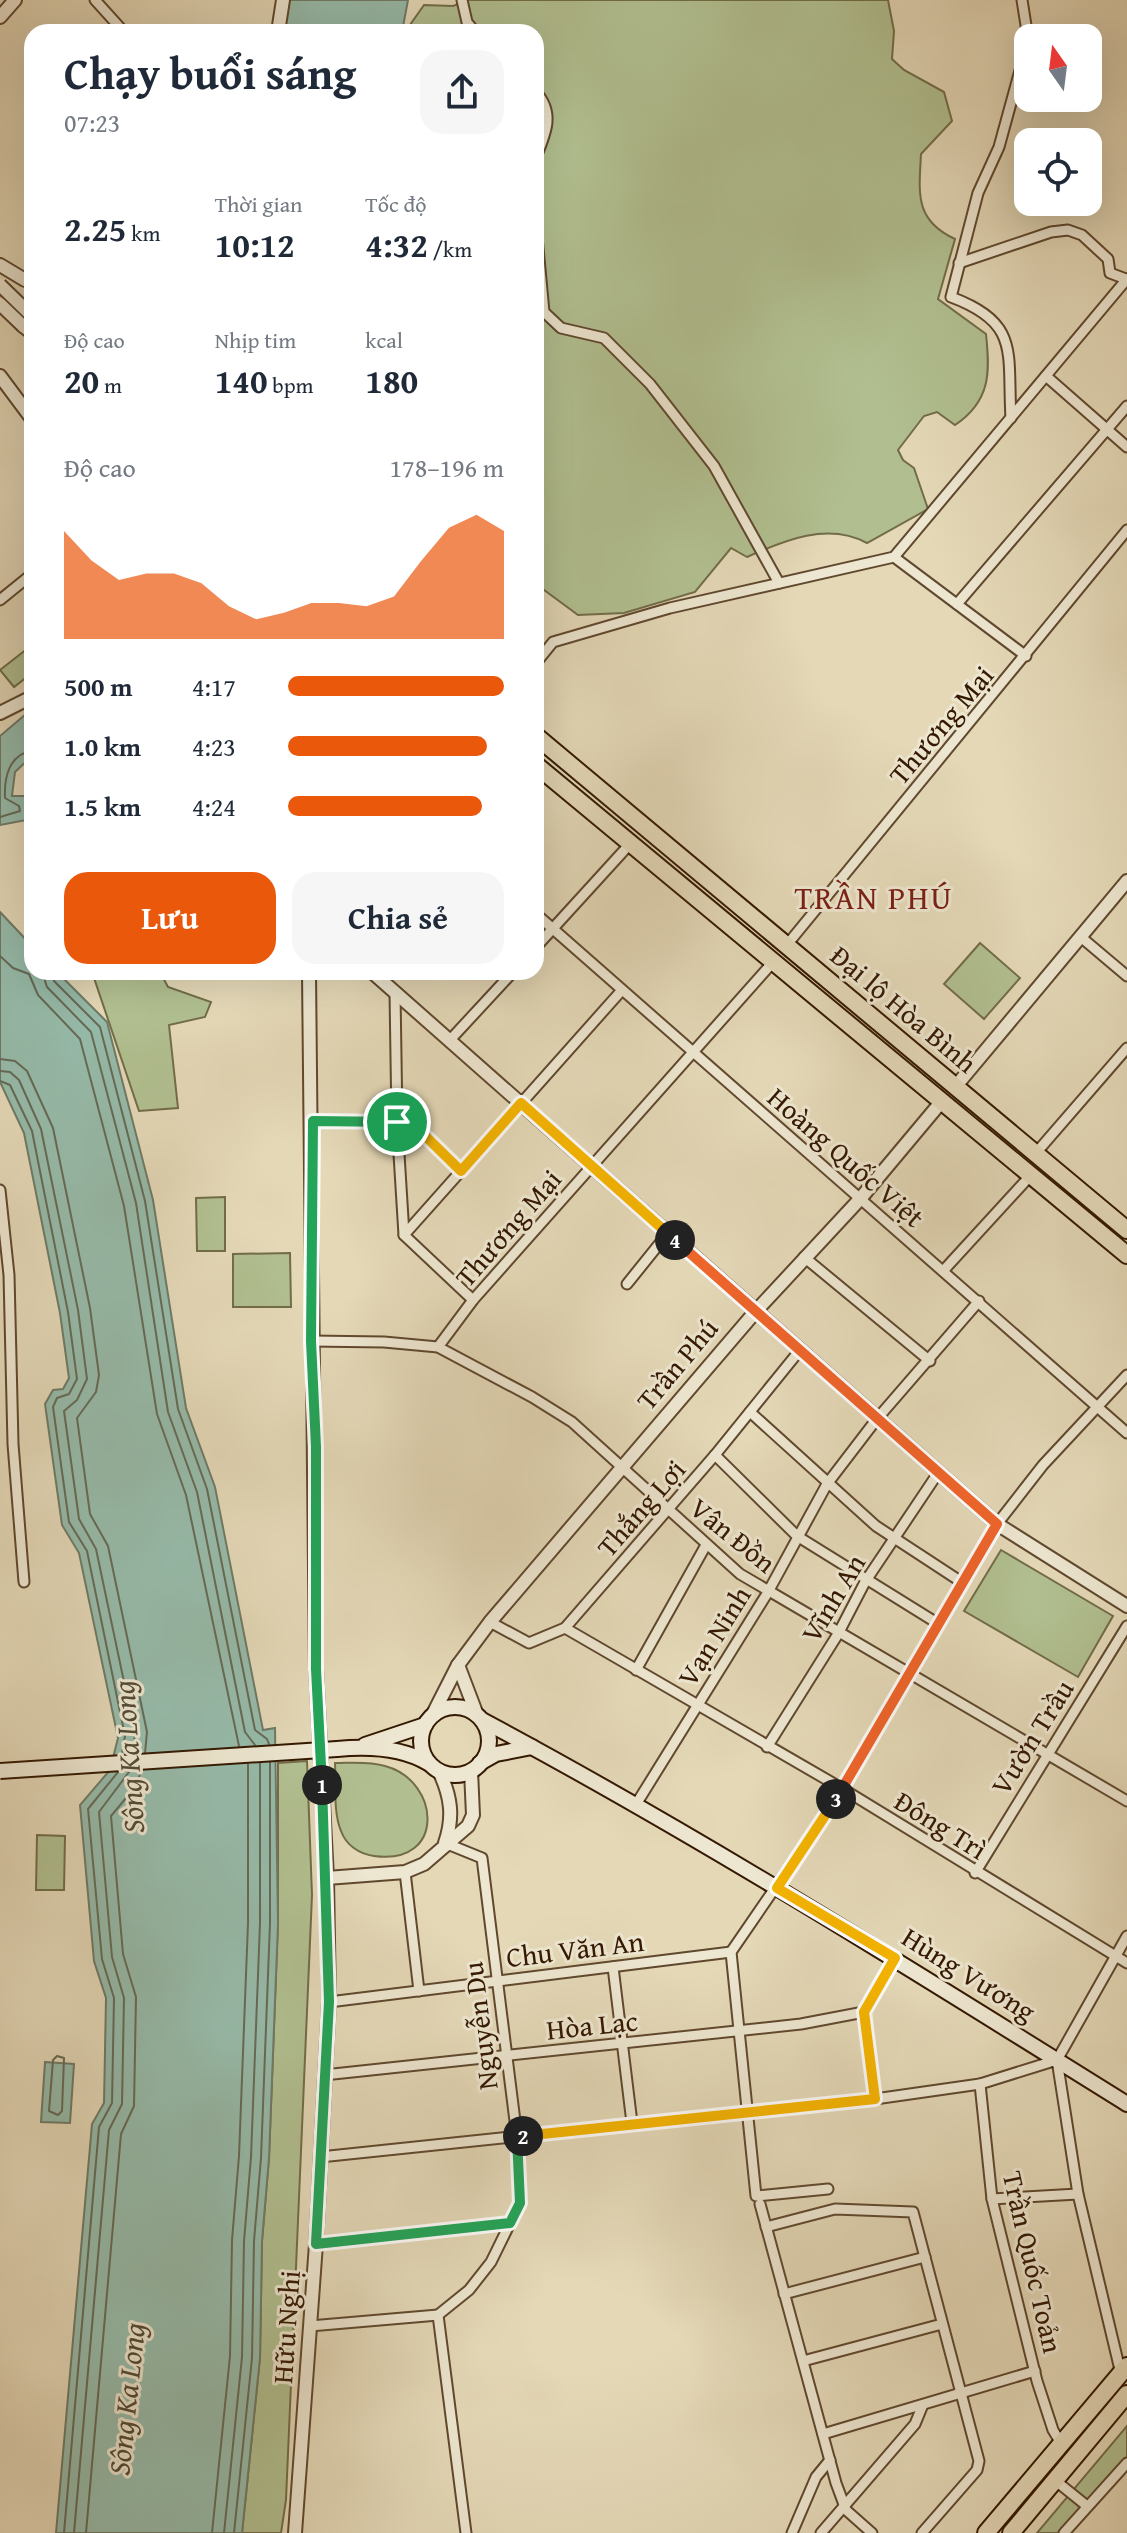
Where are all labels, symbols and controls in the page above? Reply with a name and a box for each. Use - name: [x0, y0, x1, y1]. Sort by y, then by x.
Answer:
- north arrow: [1014, 24, 1102, 112]
- map controls: [1014, 24, 1102, 216]
- text: Chạy buổi sáng: [64, 41, 356, 105]
- button: share: [420, 50, 504, 134]
- text: 07:23: [64, 103, 120, 142]
- button: locate: [1014, 128, 1102, 216]
- text: Thời gian: [215, 188, 302, 220]
- text: Tốc độ: [365, 188, 426, 220]
- text: 2.25: [64, 204, 126, 253]
- text: km: [126, 217, 160, 249]
- text: 10:12: [215, 220, 295, 269]
- text: 4:32: [365, 220, 428, 269]
- text: /km: [428, 233, 472, 265]
- text: Độ cao: [64, 324, 125, 356]
- text: Nhịp tim: [215, 324, 296, 356]
- text: kcal: [365, 324, 403, 356]
- text: 20: [64, 356, 99, 405]
- text: 140: [215, 356, 268, 405]
- text: 180: [365, 356, 418, 405]
- text: m: [99, 369, 122, 401]
- text: bpm: [268, 369, 314, 401]
- text: Độ cao: [64, 448, 136, 487]
- text: 178–196 m: [390, 448, 504, 487]
- street label: Thương Mại: [878, 656, 1003, 793]
- text: 500 m: [64, 667, 132, 706]
- text: 4:17: [192, 667, 236, 706]
- text: 1.0 km: [64, 727, 141, 766]
- text: 4:23: [192, 727, 236, 766]
- text: 1.5 km: [64, 787, 141, 826]
- text: 4:24: [192, 787, 236, 826]
- button: Lưu: [64, 872, 276, 964]
- button: Chia sẻ: [292, 872, 504, 964]
- district label: TRẦN PHÚ: [794, 874, 954, 921]
- street label: Đại lộ Hòa Bình: [822, 935, 987, 1082]
- street label: Hoàng Quốc Việt: [759, 1077, 934, 1237]
- pin: [363, 1088, 431, 1156]
- icon: arrive: [375, 1100, 419, 1144]
- street label: Thương Mại: [445, 1160, 571, 1296]
- pin: 4: [655, 1220, 695, 1260]
- text: 4: [669, 1224, 681, 1256]
- street label: Trần Phú: [626, 1309, 727, 1418]
- street label: Thắng Lợi: [587, 1450, 695, 1565]
- street label: Vân Đồn: [681, 1487, 785, 1582]
- street label: Vĩnh An: [790, 1546, 875, 1650]
- street label: Vạn Ninh: [667, 1578, 761, 1694]
- street label: Vườn Trầu: [980, 1671, 1083, 1802]
- water label: Sông Ka Long: [101, 1679, 155, 1835]
- pin: 1: [302, 1765, 342, 1805]
- text: 1: [316, 1769, 328, 1801]
- pin: 3: [816, 1779, 856, 1819]
- street label: Đông Trì: [887, 1780, 996, 1869]
- text: 3: [830, 1783, 842, 1815]
- street label: Hùng Vương: [894, 1916, 1044, 2031]
- street label: Chu Văn An: [504, 1920, 646, 1977]
- street label: Nguyễn Du: [451, 1960, 508, 2092]
- street label: Hòa Lạc: [544, 1999, 640, 2050]
- pin: 2: [503, 2116, 543, 2156]
- text: 2: [517, 2120, 529, 2152]
- street label: Trần Quốc Toản: [993, 2167, 1074, 2357]
- street label: Hữu Nghị: [261, 2269, 310, 2385]
- water label: Sông Ka Long: [96, 2320, 156, 2477]

